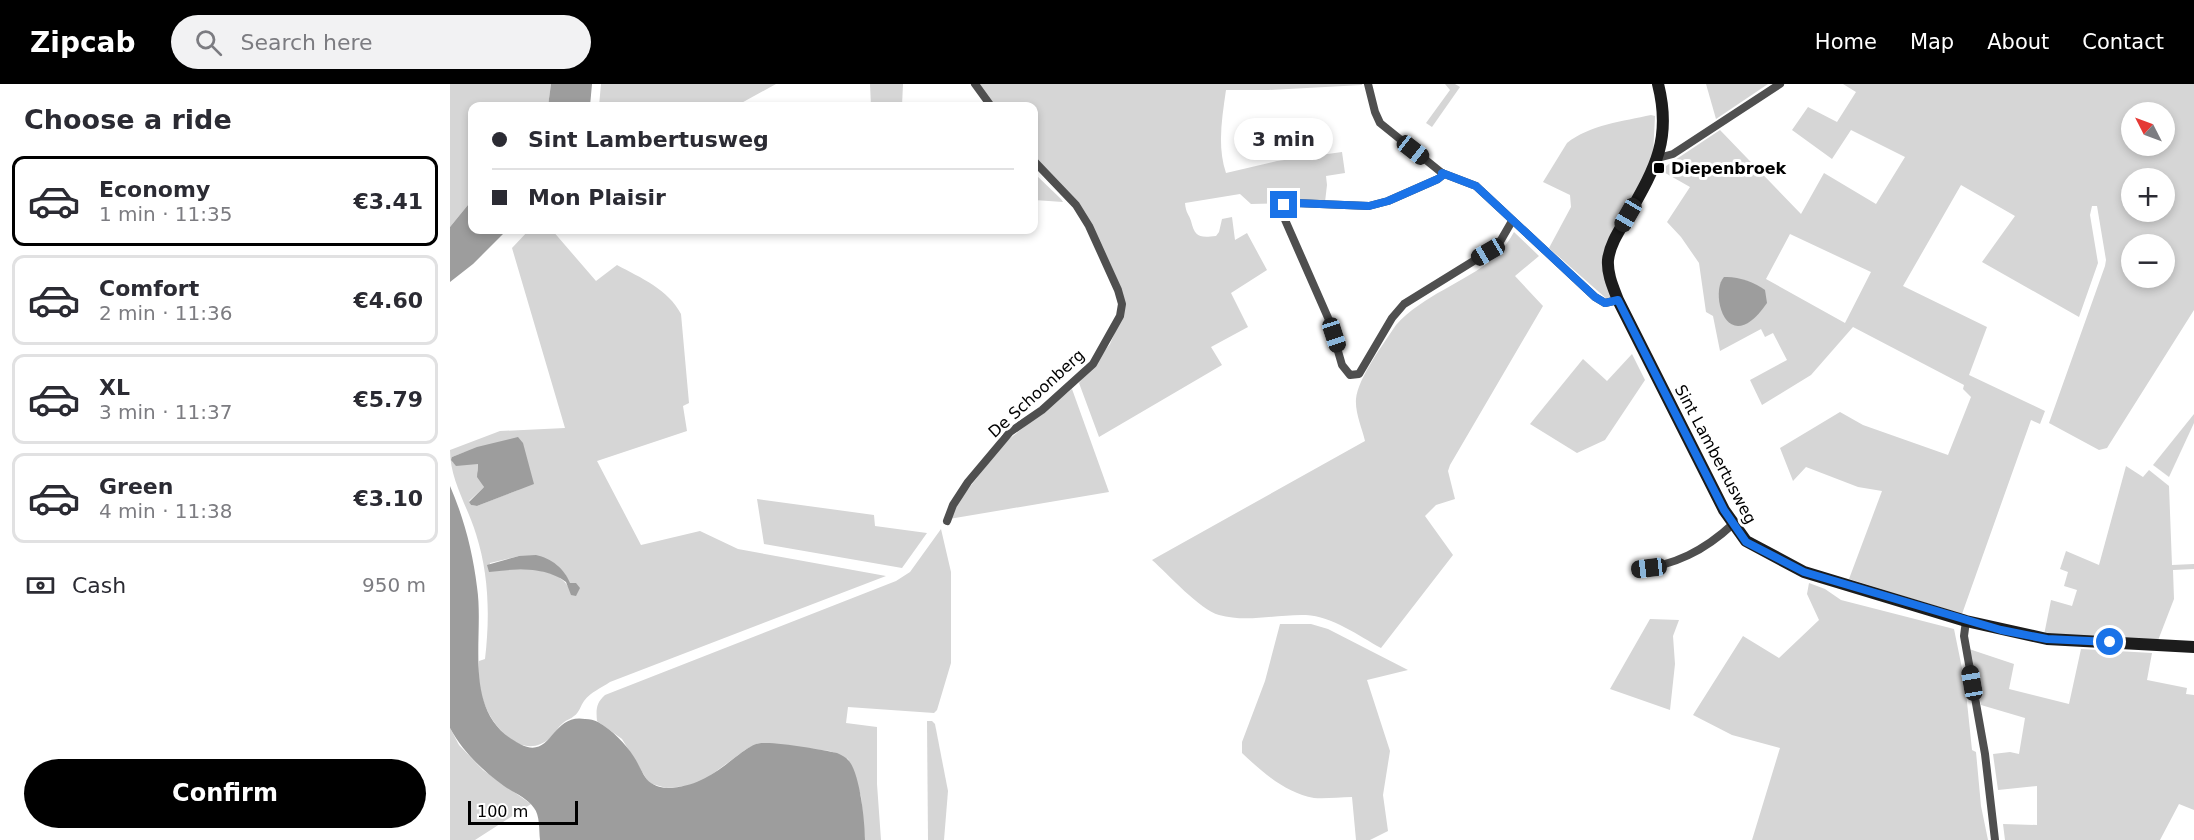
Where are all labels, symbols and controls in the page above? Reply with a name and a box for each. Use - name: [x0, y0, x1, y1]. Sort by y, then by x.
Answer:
- search box: [171, 15, 591, 69]
- text: Zipcab: [30, 26, 135, 59]
- icon: search: [192, 26, 225, 59]
- text: Search here: [240, 30, 373, 55]
- text: Home: [1815, 30, 1877, 54]
- text: Map: [1910, 30, 1954, 54]
- text: About: [1987, 30, 2049, 54]
- text: Contact: [2082, 30, 2164, 54]
- north arrow: [2121, 102, 2175, 156]
- map controls: [2121, 102, 2175, 288]
- text: Choose a ride: [24, 104, 232, 135]
- callout: 3 min: [1234, 118, 1334, 160]
- text: Sint Lambertusweg: [528, 127, 769, 152]
- text: 3 min: [1252, 127, 1315, 151]
- car: [1393, 132, 1433, 168]
- place label: Diepenbroek: [1671, 159, 1787, 178]
- marker: Diepenbroek: [1652, 161, 1666, 175]
- button: +: [2121, 168, 2175, 222]
- icon: car: [27, 174, 81, 228]
- text: Economy: [99, 177, 210, 202]
- text: Mon Plaisir: [528, 185, 666, 210]
- text: €3.41: [353, 189, 423, 214]
- route end: [1270, 191, 1297, 218]
- car: [1611, 195, 1645, 235]
- text: 1 min · 11:35: [99, 202, 233, 226]
- button: −: [2121, 234, 2175, 288]
- car: [1468, 235, 1508, 269]
- icon: car: [27, 273, 81, 327]
- text: Comfort: [99, 276, 199, 301]
- text: €4.60: [353, 288, 423, 313]
- text: 2 min · 11:36: [99, 301, 233, 325]
- car: [1320, 315, 1348, 355]
- street label: De Schoonberg: [984, 345, 1088, 441]
- icon: car: [27, 372, 81, 426]
- text: XL: [99, 375, 130, 400]
- street label: Sint Lambertusweg: [1671, 381, 1760, 527]
- text: €5.79: [353, 387, 423, 412]
- text: 3 min · 11:37: [99, 400, 233, 424]
- icon: car: [27, 471, 81, 525]
- text: Green: [99, 474, 173, 499]
- text: €3.10: [353, 486, 423, 511]
- text: 4 min · 11:38: [99, 499, 233, 523]
- car: [1630, 557, 1668, 579]
- icon: cash: [24, 569, 57, 602]
- text: Cash: [72, 573, 126, 598]
- text: 950 m: [362, 573, 426, 597]
- route start: [2096, 628, 2123, 655]
- car: [1960, 664, 1984, 702]
- button: Confirm: [24, 759, 426, 828]
- scale bar: [468, 798, 578, 826]
- text: 100 m: [477, 802, 528, 821]

